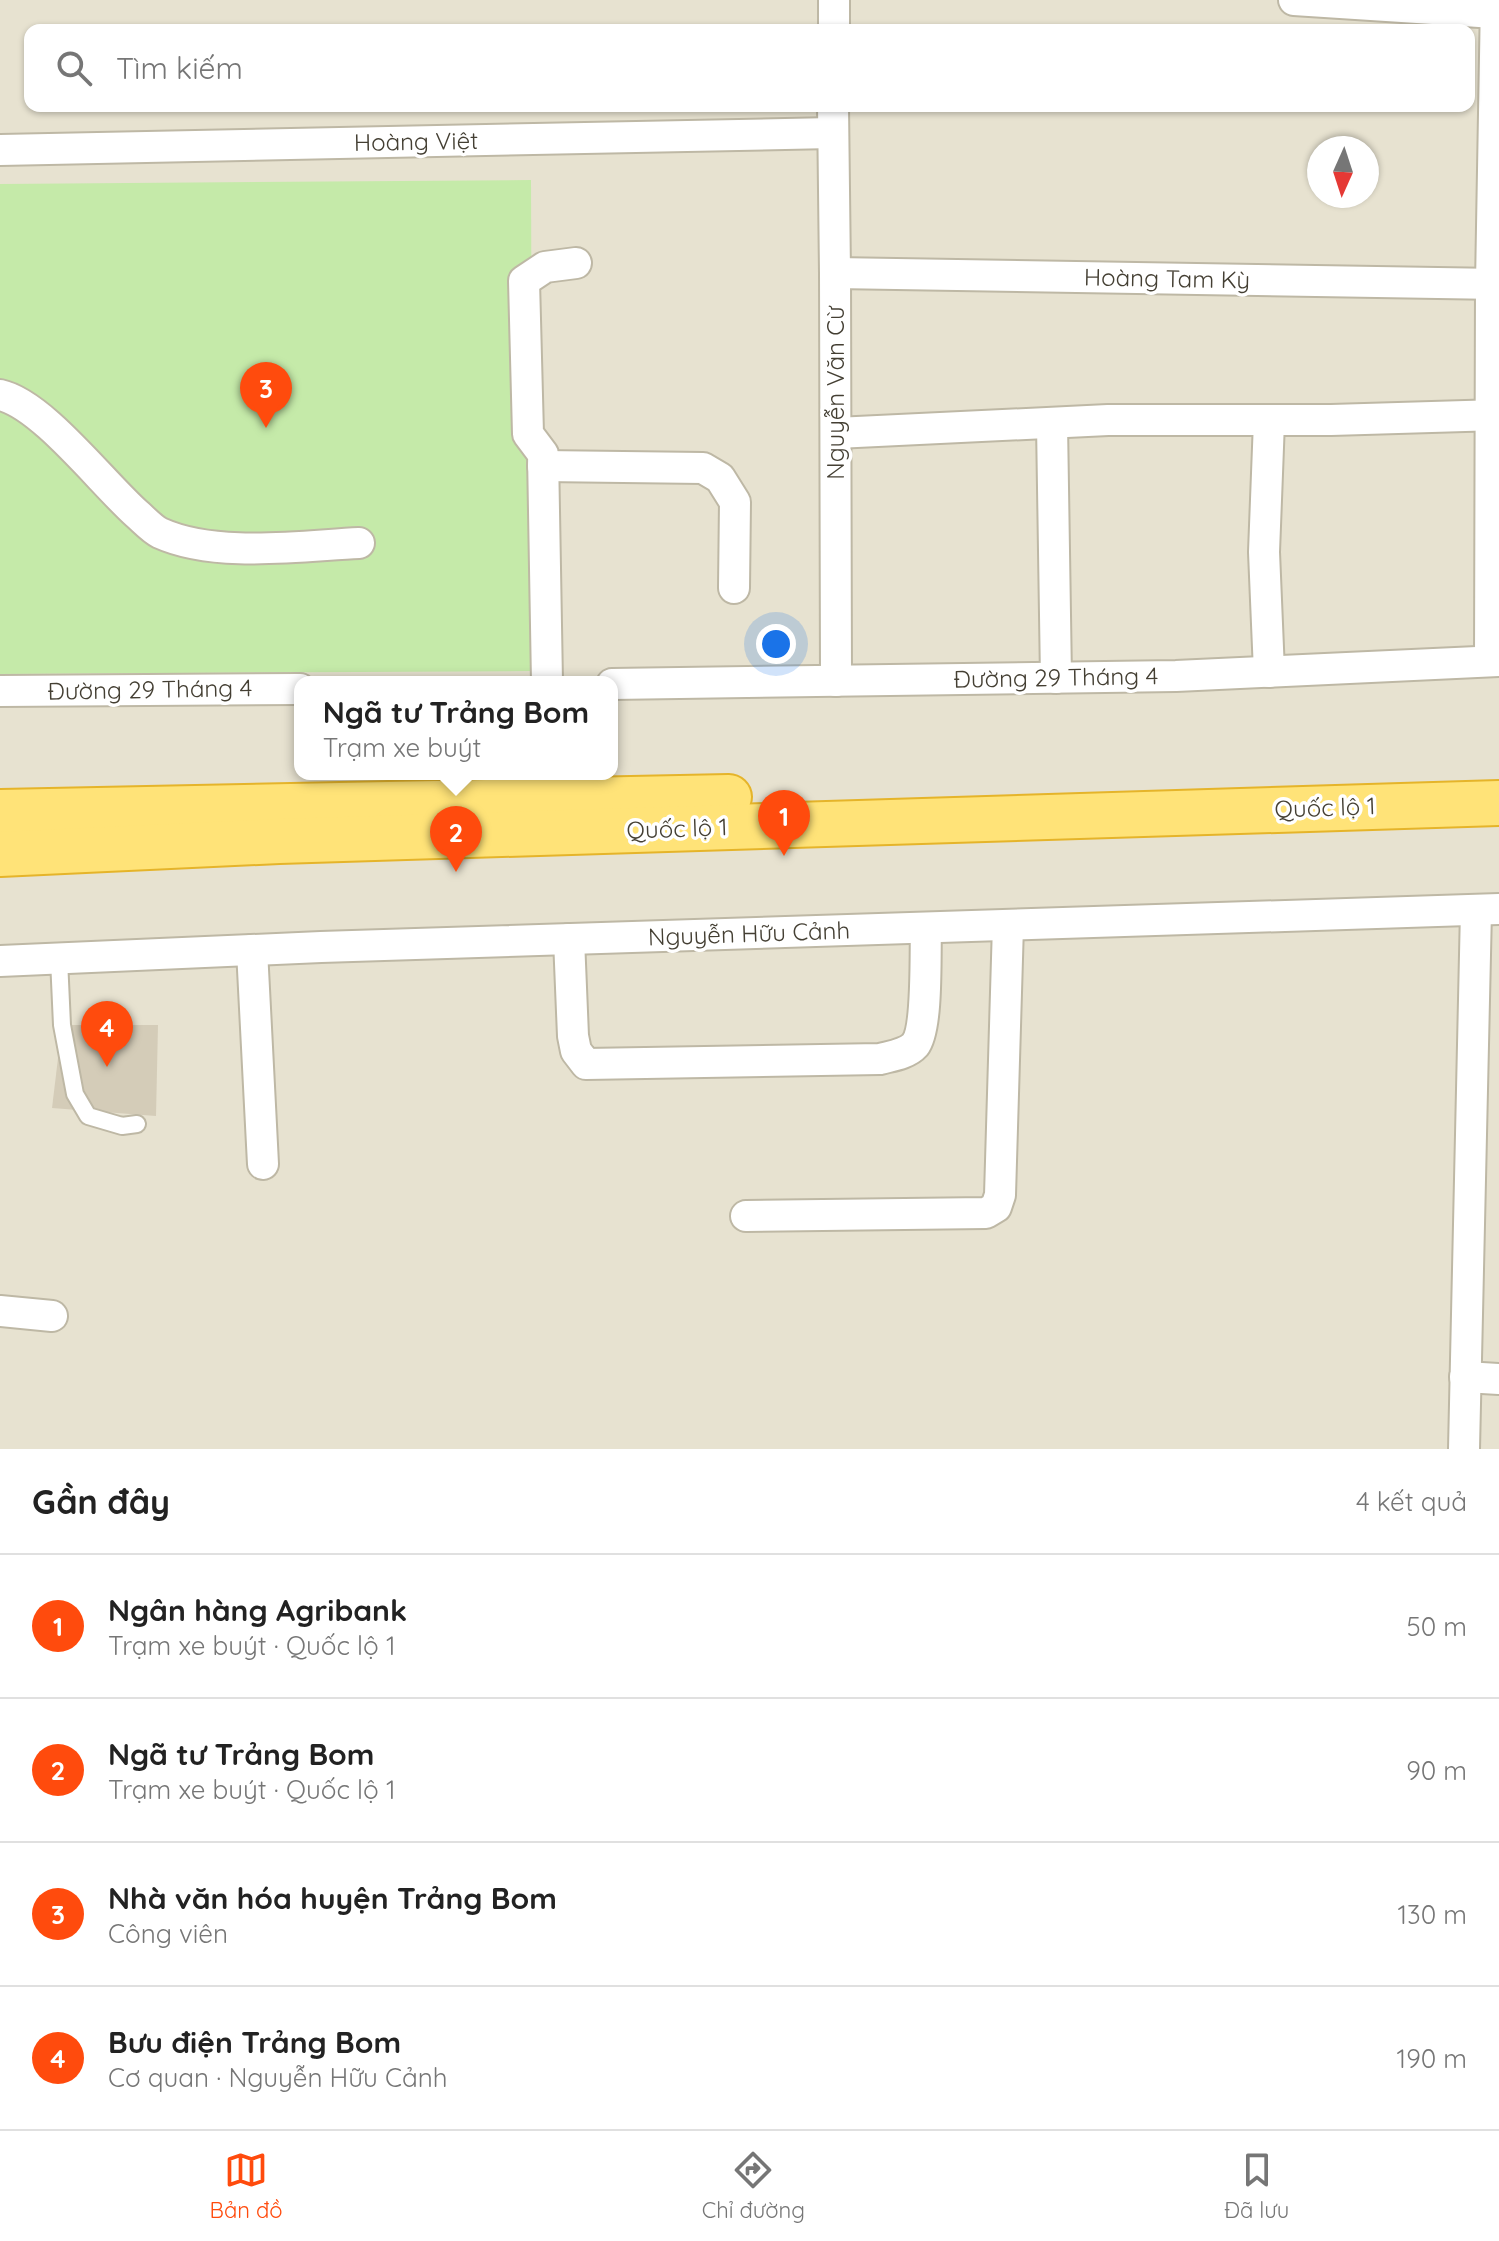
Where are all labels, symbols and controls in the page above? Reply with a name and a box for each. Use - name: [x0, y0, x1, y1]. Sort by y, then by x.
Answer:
- search box: [24, 24, 1475, 112]
- icon: search: [52, 46, 96, 90]
- text: Tìm kiếm: [116, 49, 243, 87]
- street label: Hoàng Việt: [353, 125, 478, 157]
- north arrow: [1307, 136, 1379, 208]
- street label: Hoàng Tam Kỳ: [1084, 262, 1250, 294]
- street label: Nguyễn Văn Cừ: [820, 305, 850, 480]
- pin: 3: [240, 362, 292, 428]
- your location: [756, 624, 796, 664]
- street label: Đường 29 Tháng 4: [953, 660, 1159, 694]
- street label: Đường 29 Tháng 4: [47, 672, 253, 706]
- popup: [294, 676, 618, 780]
- text: Ngã tư Trảng Bom: [323, 693, 589, 731]
- text: Trạm xe buýt: [323, 731, 481, 764]
- pin: 1: [758, 790, 810, 856]
- street label: Quốc lộ 1: [1274, 790, 1376, 824]
- pin: 2: [430, 806, 482, 872]
- street label: Quốc lộ 1: [626, 811, 728, 845]
- street label: Nguyễn Hữu Cảnh: [647, 914, 851, 952]
- pin: 4: [81, 1001, 133, 1067]
- text: Gần đây: [32, 1480, 170, 1523]
- text: 4 kết quả: [1356, 1485, 1467, 1518]
- text: Ngân hàng Agribank: [108, 1591, 407, 1629]
- text: 1: [53, 1610, 63, 1643]
- text: 50 m: [1407, 1610, 1467, 1643]
- text: Trạm xe buýt · Quốc lộ 1: [108, 1629, 396, 1662]
- text: Ngã tư Trảng Bom: [108, 1735, 374, 1773]
- text: 2: [51, 1754, 65, 1787]
- text: 90 m: [1406, 1754, 1467, 1787]
- text: Trạm xe buýt · Quốc lộ 1: [108, 1773, 396, 1806]
- text: Nhà văn hóa huyện Trảng Bom: [108, 1879, 557, 1917]
- text: 3: [51, 1898, 65, 1931]
- text: 130 m: [1397, 1898, 1467, 1931]
- text: Công viên: [108, 1917, 228, 1950]
- text: Bưu điện Trảng Bom: [108, 2023, 401, 2061]
- text: 4: [50, 2042, 66, 2075]
- text: 190 m: [1397, 2042, 1467, 2075]
- text: Cơ quan · Nguyễn Hữu Cảnh: [108, 2061, 448, 2094]
- tab: Bản đồ: [210, 2148, 283, 2224]
- tab: Chỉ đường: [702, 2148, 805, 2224]
- tab: Đã lưu: [1224, 2148, 1289, 2224]

